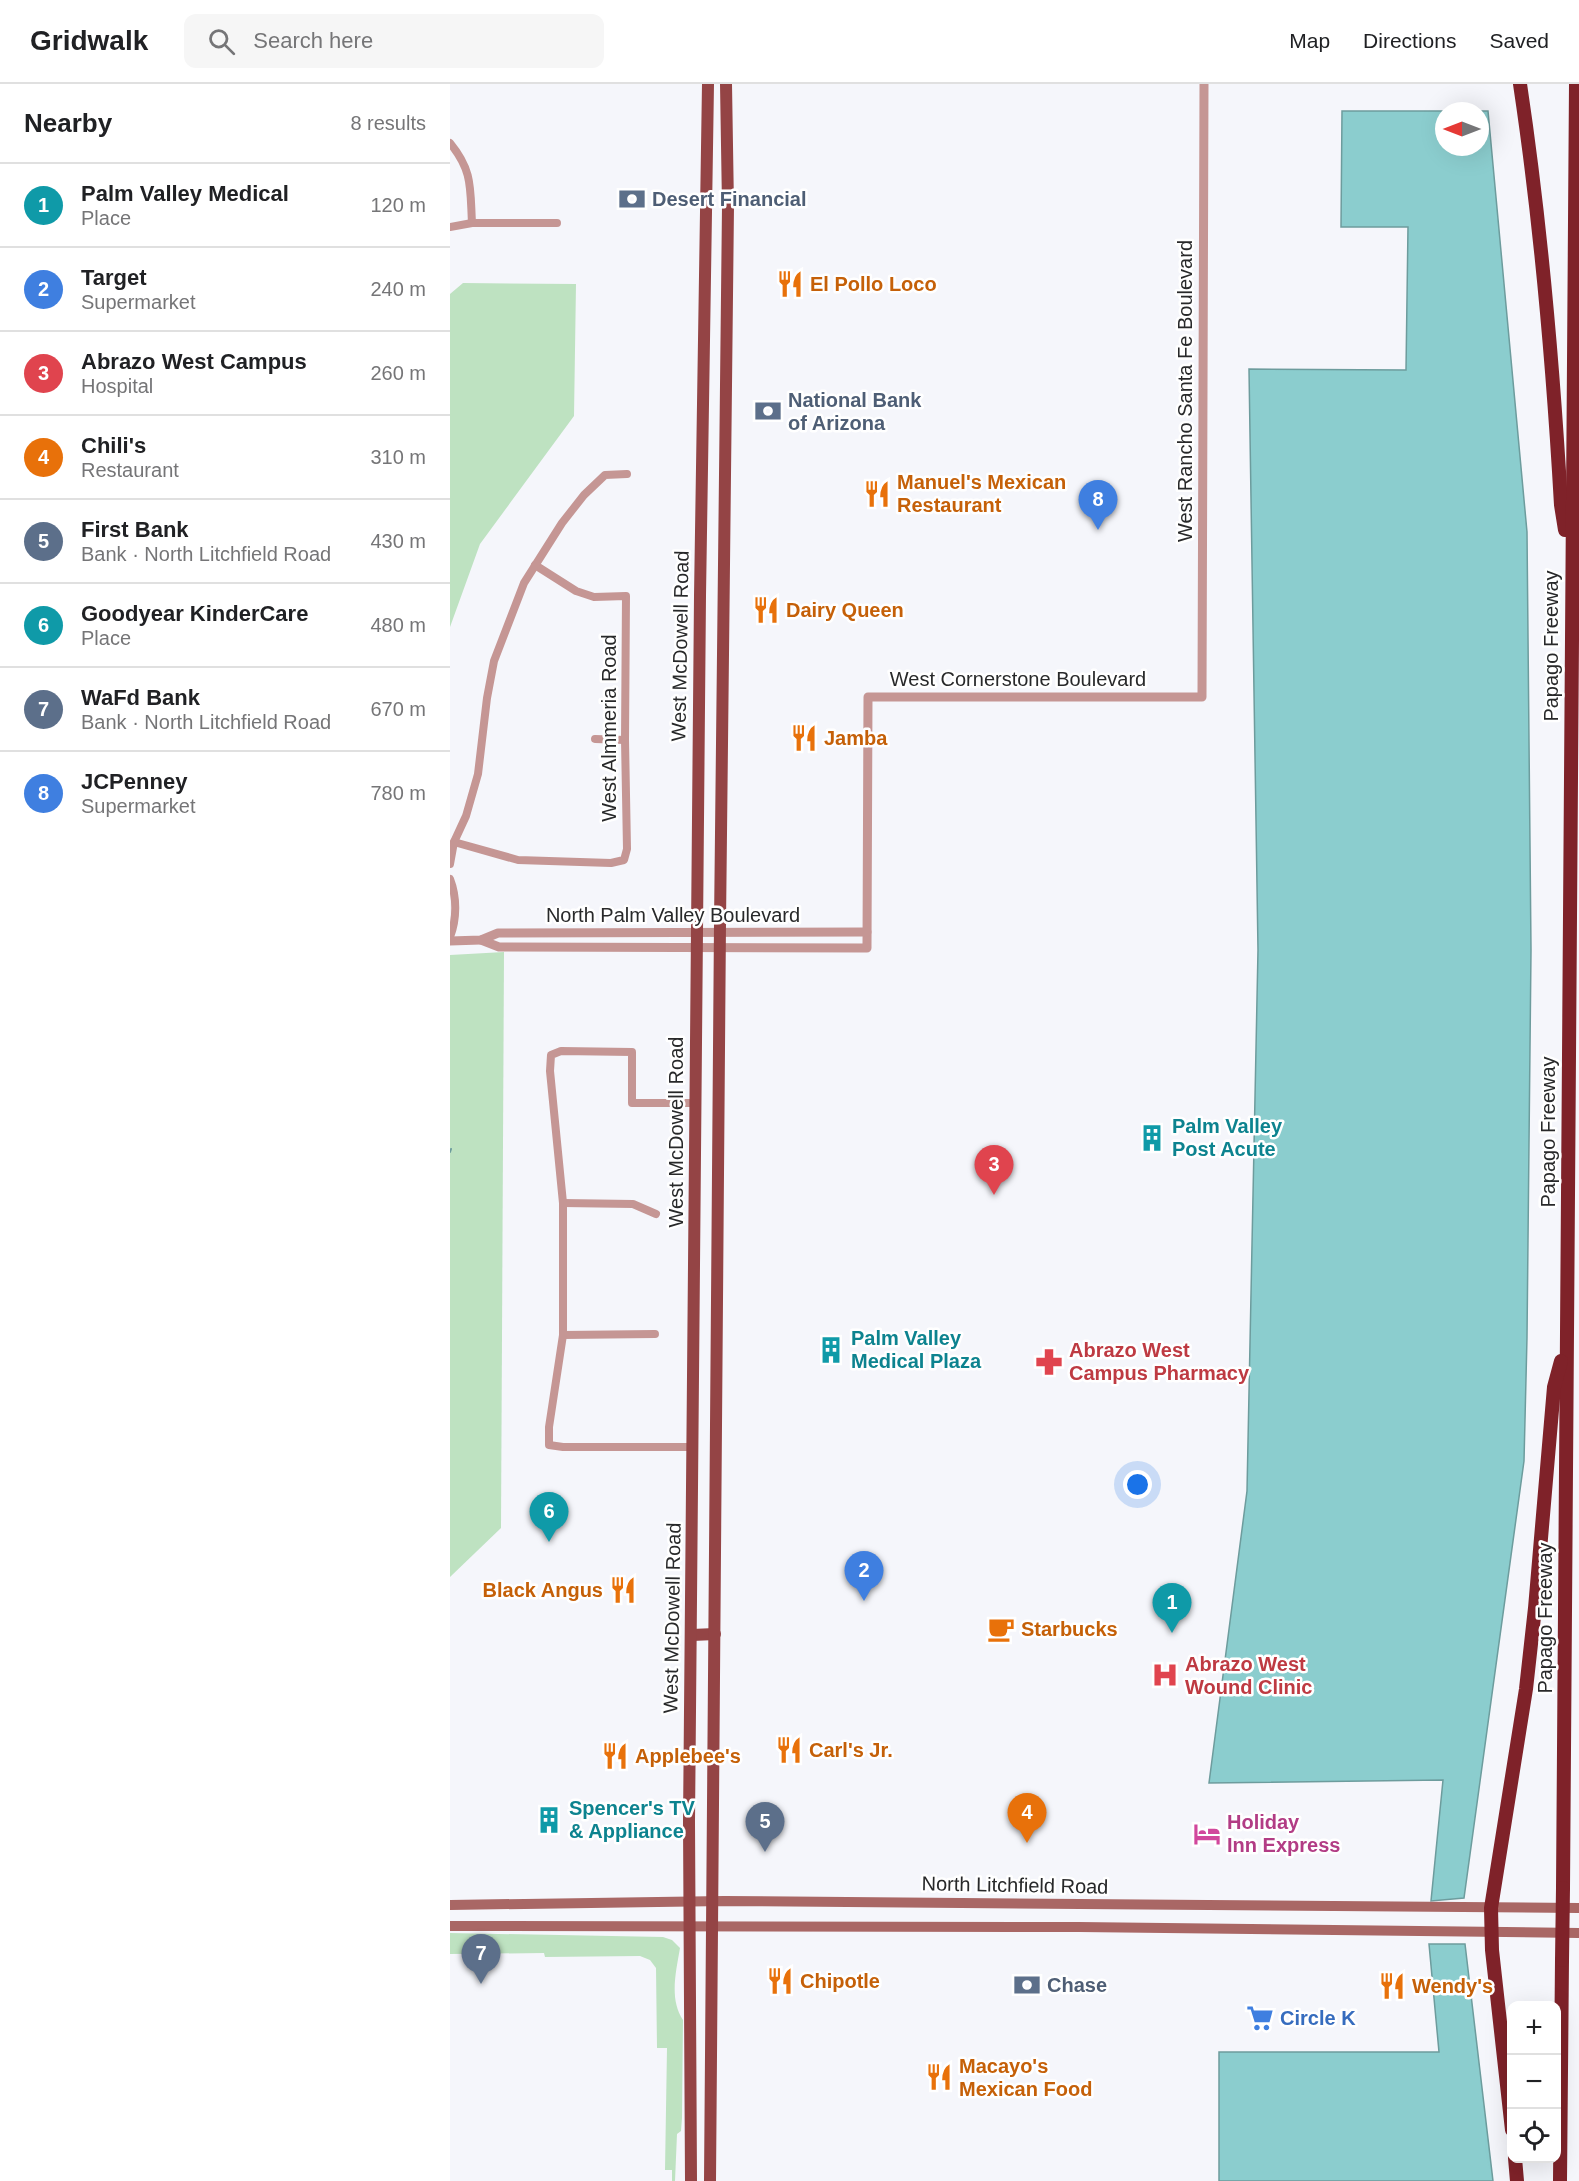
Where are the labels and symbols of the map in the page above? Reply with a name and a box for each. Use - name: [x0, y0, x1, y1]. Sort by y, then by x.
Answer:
- north arrow: [1435, 102, 1489, 156]
- bank icon: Desert Financial: [617, 184, 647, 214]
- place label: Desert Financial: [652, 188, 807, 210]
- street label: West Rancho Santa Fe Boulevard: [1174, 240, 1196, 542]
- restaurant icon: El Pollo Loco: [775, 269, 805, 299]
- place label: El Pollo Loco: [810, 273, 937, 295]
- place label: National Bank of Arizona: [788, 389, 922, 434]
- bank icon: National Bank of Arizona: [753, 396, 783, 426]
- place label: Manuel's Mexican Restaurant: [897, 471, 1066, 516]
- restaurant icon: Manuel's Mexican Restaurant: [862, 479, 892, 509]
- pin: 8: [1078, 480, 1118, 530]
- street label: West McDowell Road: [667, 550, 693, 742]
- street label: Papago Freeway: [1540, 570, 1562, 722]
- restaurant icon: Dairy Queen: [751, 595, 781, 625]
- place label: Dairy Queen: [786, 599, 904, 621]
- street label: West Almmeria Road: [598, 634, 620, 822]
- street label: West Cornerstone Boulevard: [890, 668, 1146, 690]
- restaurant icon: Jamba: [789, 723, 819, 753]
- place label: Jamba: [824, 727, 888, 749]
- street label: North Palm Valley Boulevard: [546, 904, 800, 926]
- street label: West McDowell Road: [665, 1037, 687, 1227]
- street label: Papago Freeway: [1537, 1056, 1559, 1208]
- place label: Palm Valley Post Acute: [1172, 1115, 1283, 1160]
- building icon: Palm Valley Post Acute: [1137, 1123, 1167, 1153]
- pin: 3: [974, 1146, 1014, 1195]
- place label: Palm Valley Medical Plaza: [851, 1327, 982, 1372]
- building icon: Palm Valley Medical Plaza: [816, 1335, 846, 1365]
- place label: Abrazo West Campus Pharmacy: [1069, 1339, 1250, 1384]
- pharmacy icon: Abrazo West Campus Pharmacy: [1034, 1347, 1064, 1377]
- your location: [1123, 1470, 1152, 1499]
- pin: 6: [530, 1492, 568, 1542]
- street label: West McDowell Road: [659, 1522, 685, 1714]
- street label: Papago Freeway: [1534, 1542, 1556, 1694]
- pin: 2: [844, 1552, 884, 1601]
- restaurant icon: Black Angus: [608, 1575, 638, 1605]
- place label: Black Angus: [483, 1579, 603, 1601]
- pin: 1: [1152, 1584, 1192, 1633]
- cafe icon: Starbucks: [986, 1614, 1016, 1644]
- place label: Starbucks: [1021, 1618, 1118, 1640]
- place label: Abrazo West Wound Clinic: [1185, 1653, 1312, 1698]
- hospital icon: Abrazo West Wound Clinic: [1150, 1660, 1180, 1690]
- restaurant icon: Carl's Jr.: [774, 1735, 804, 1765]
- place label: Carl's Jr.: [809, 1739, 893, 1761]
- restaurant icon: Applebee's: [600, 1741, 630, 1771]
- place label: Applebee's: [635, 1745, 741, 1767]
- pin: 4: [1008, 1794, 1046, 1843]
- place label: Spencer's TV & Appliance: [569, 1797, 696, 1842]
- pin: 5: [746, 1802, 784, 1852]
- building icon: Spencer's TV & Appliance: [534, 1805, 564, 1835]
- place label: Holiday Inn Express: [1227, 1811, 1340, 1856]
- hotel icon: Holiday Inn Express: [1192, 1819, 1222, 1849]
- street label: North Litchfield Road: [921, 1872, 1109, 1898]
- pin: 7: [462, 1934, 501, 1984]
- restaurant icon: Chipotle: [765, 1966, 795, 1996]
- place label: Chipotle: [800, 1970, 880, 1992]
- bank icon: Chase: [1012, 1970, 1042, 2000]
- restaurant icon: Wendy's: [1377, 1971, 1407, 2001]
- place label: Chase: [1047, 1974, 1107, 1996]
- place label: Wendy's: [1412, 1975, 1493, 1997]
- supermarket icon: Circle K: [1245, 2003, 1275, 2033]
- place label: Circle K: [1280, 2007, 1356, 2029]
- place label: Macayo's Mexican Food: [959, 2055, 1092, 2100]
- restaurant icon: Macayo's Mexican Food: [924, 2062, 954, 2092]

